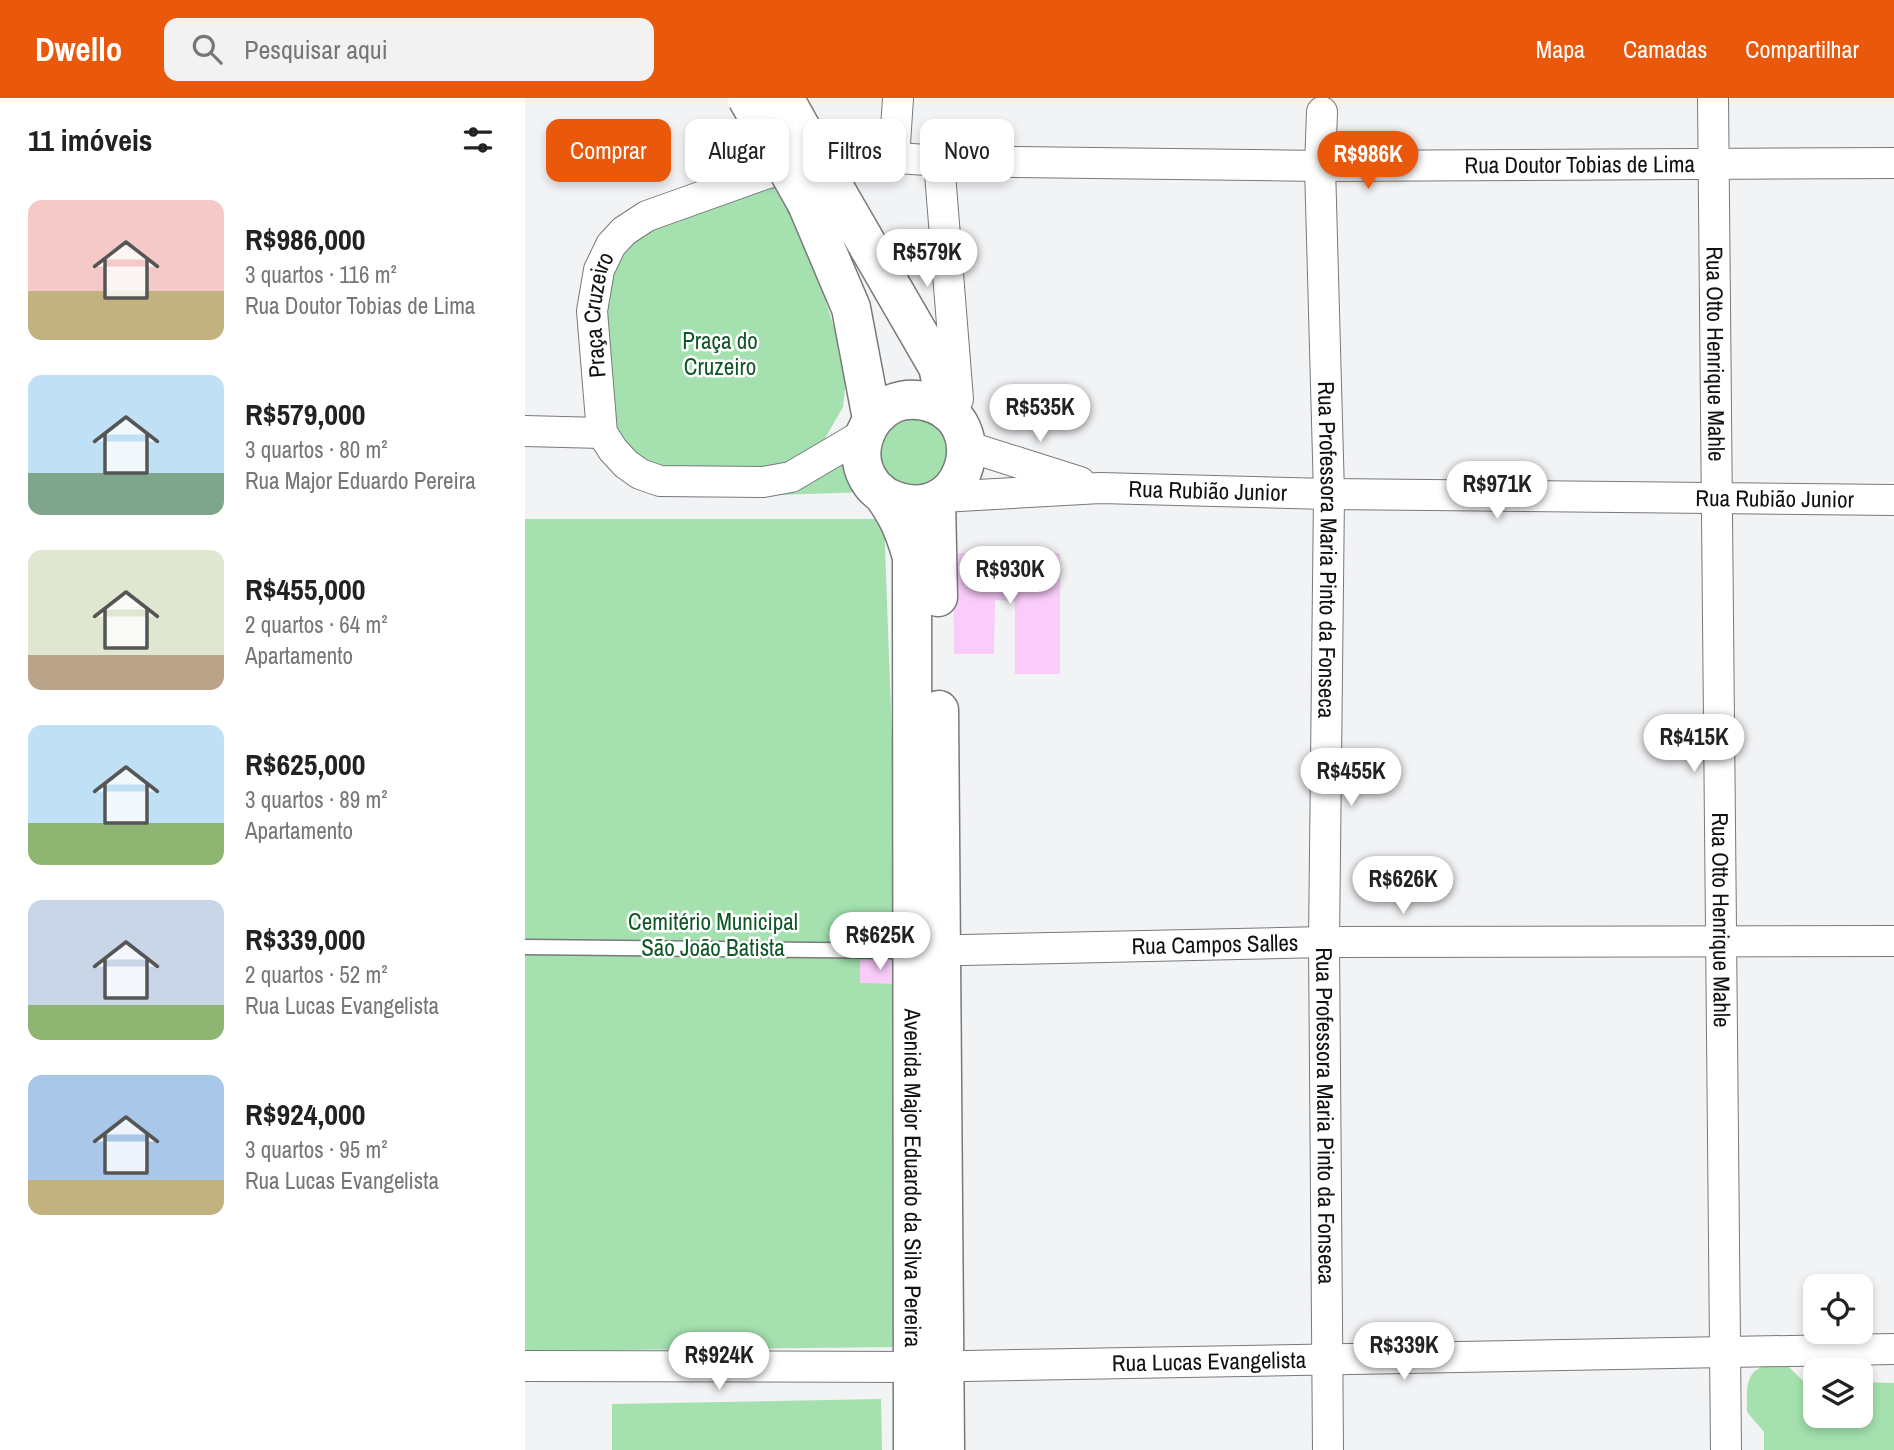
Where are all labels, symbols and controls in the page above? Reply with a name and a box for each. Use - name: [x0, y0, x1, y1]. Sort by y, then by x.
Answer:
- search box: [164, 18, 654, 81]
- text: Dwello: [35, 27, 122, 71]
- icon: search: [188, 30, 226, 68]
- text: Pesquisar aqui: [244, 32, 388, 67]
- text: Mapa: [1536, 33, 1585, 65]
- text: Camadas: [1623, 33, 1707, 65]
- text: Compartilhar: [1745, 33, 1859, 65]
- chip: Comprar: [546, 119, 671, 182]
- chip: Alugar: [685, 119, 789, 182]
- chip: Filtros: [803, 119, 906, 182]
- chip: Novo: [920, 119, 1014, 182]
- text: 11 imóveis: [28, 120, 152, 160]
- icon: filters: [459, 121, 497, 159]
- pin: R$986K: [1311, 132, 1425, 191]
- text: R$986K: [1333, 138, 1403, 169]
- street label: Rua Doutor Tobias de Lima: [1464, 148, 1696, 180]
- text: R$986,000: [245, 219, 365, 259]
- icon: home: [84, 228, 168, 312]
- pin: R$579K: [870, 230, 984, 289]
- text: R$579K: [892, 236, 962, 267]
- street label: Praça Cruzeiro: [576, 246, 621, 379]
- street label: Rua Otto Henrique Mahle: [1699, 246, 1732, 462]
- text: 3 quartos · 116 m²: [245, 259, 397, 290]
- text: Rua Doutor Tobias de Lima: [245, 290, 475, 321]
- park label: Praça do Cruzeiro: [682, 325, 758, 382]
- street label: Rua Professora Maria Pinto da Fonseca: [1311, 381, 1345, 719]
- pin: R$535K: [983, 384, 1097, 444]
- text: R$535K: [1005, 391, 1075, 422]
- text: R$579,000: [245, 394, 365, 434]
- icon: home: [84, 403, 168, 487]
- text: 3 quartos · 80 m²: [245, 434, 388, 465]
- pin: R$971K: [1440, 462, 1554, 521]
- text: Rua Major Eduardo Pereira: [245, 465, 476, 496]
- text: R$971K: [1462, 468, 1532, 499]
- street label: Rua Rubião Junior: [1128, 473, 1288, 508]
- street label: Rua Rubião Junior: [1695, 482, 1855, 515]
- pin: R$930K: [953, 546, 1067, 606]
- text: R$930K: [975, 553, 1045, 584]
- text: R$455,000: [245, 569, 365, 609]
- icon: home: [84, 578, 168, 662]
- text: 2 quartos · 64 m²: [245, 609, 388, 640]
- text: Apartamento: [245, 640, 353, 671]
- pin: R$415K: [1637, 714, 1751, 774]
- text: R$415K: [1659, 721, 1729, 752]
- text: R$625,000: [245, 744, 365, 784]
- pin: R$455K: [1294, 748, 1408, 808]
- icon: home: [84, 753, 168, 837]
- text: R$455K: [1316, 755, 1386, 786]
- text: 3 quartos · 89 m²: [245, 784, 388, 815]
- street label: Rua Otto Henrique Mahle: [1705, 812, 1738, 1028]
- text: Apartamento: [245, 815, 353, 846]
- pin: R$626K: [1346, 856, 1460, 916]
- text: R$626K: [1368, 863, 1438, 894]
- park label: Cemitério Municipal São João Batista: [628, 906, 798, 963]
- pin: R$625K: [823, 912, 937, 972]
- text: R$339,000: [245, 919, 365, 959]
- text: R$625K: [845, 919, 915, 950]
- street label: Rua Campos Salles: [1131, 927, 1299, 961]
- icon: home: [84, 928, 168, 1012]
- street label: Rua Professora Maria Pinto da Fonseca: [1309, 947, 1343, 1285]
- text: 2 quartos · 52 m²: [245, 959, 388, 990]
- text: Rua Lucas Evangelista: [245, 990, 439, 1021]
- street label: Avenida Major Eduardo da Silva Pereira: [898, 1007, 929, 1348]
- text: R$924,000: [245, 1094, 365, 1134]
- icon: home: [84, 1103, 168, 1187]
- text: 3 quartos · 95 m²: [245, 1134, 388, 1165]
- text: Rua Lucas Evangelista: [245, 1165, 439, 1196]
- map controls: [1803, 1274, 1873, 1428]
- button: locate: [1803, 1274, 1873, 1344]
- pin: R$339K: [1347, 1322, 1461, 1382]
- text: R$339K: [1369, 1329, 1439, 1360]
- pin: R$924K: [662, 1332, 776, 1392]
- text: R$924K: [684, 1339, 754, 1370]
- street label: Rua Lucas Evangelista: [1112, 1344, 1307, 1378]
- button: layers: [1803, 1358, 1873, 1428]

